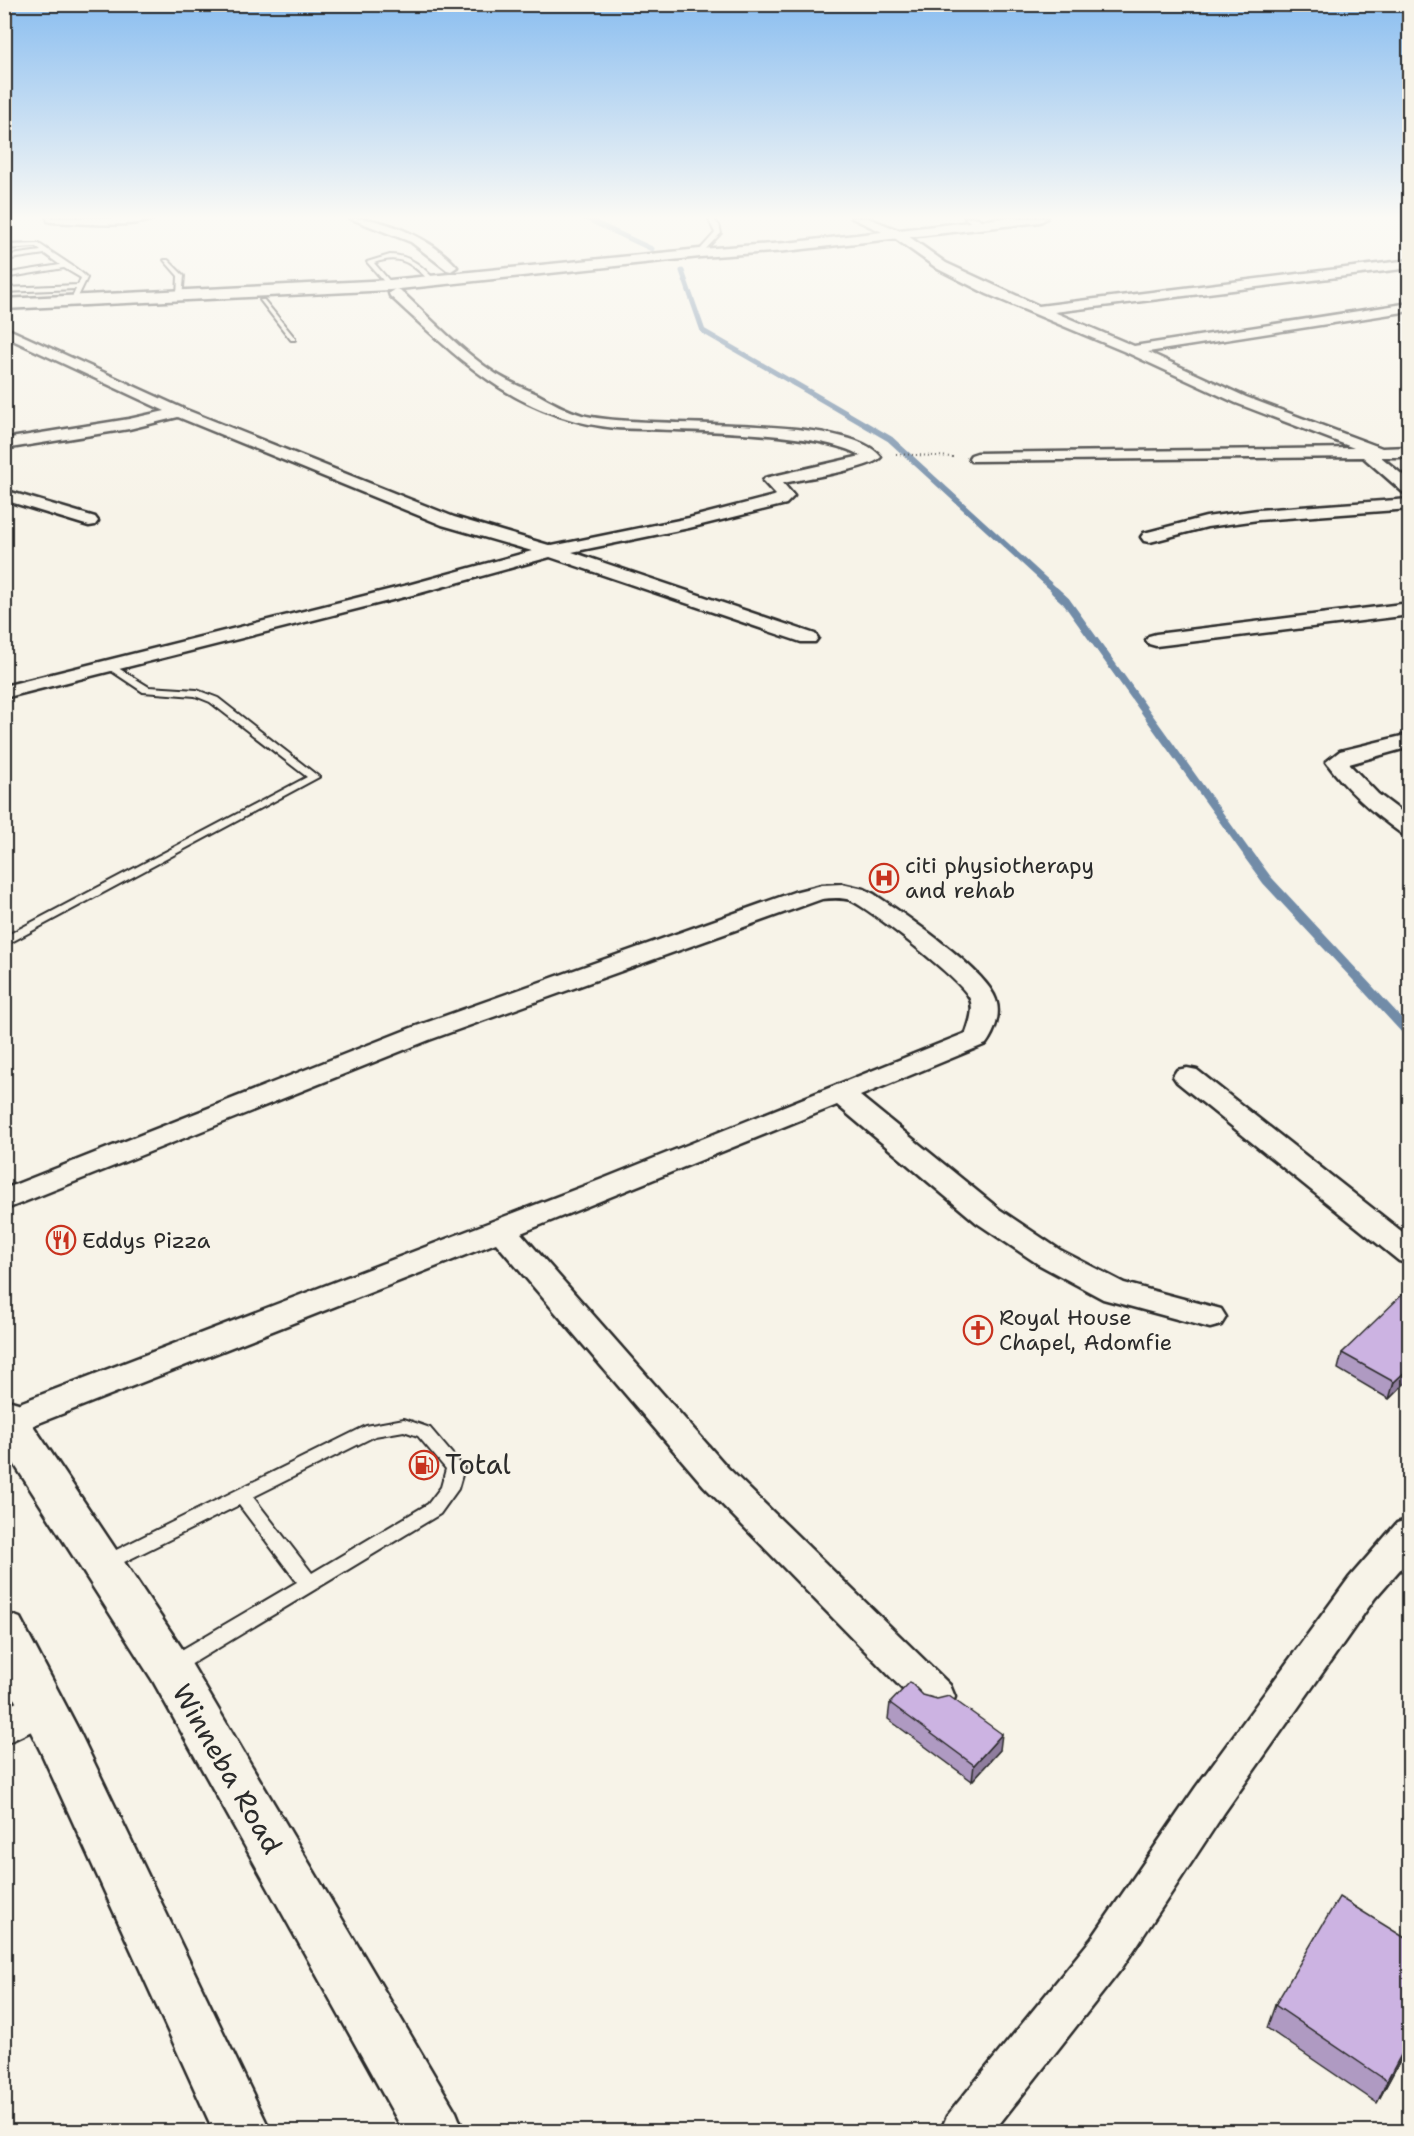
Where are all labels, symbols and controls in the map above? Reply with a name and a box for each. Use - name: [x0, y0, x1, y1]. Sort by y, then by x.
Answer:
- place label: citi physiotherapy and rehab: [905, 851, 1094, 905]
- hospital icon: citi physiotherapy and rehab: [868, 862, 900, 894]
- restaurant icon: Eddys Pizza: [45, 1224, 77, 1256]
- place label: Eddys Pizza: [82, 1226, 211, 1255]
- place label: Royal House Chapel, Adomfie: [999, 1303, 1172, 1357]
- church icon: Royal House Chapel, Adomfie: [962, 1314, 994, 1346]
- place label: Total: [445, 1446, 511, 1483]
- fuel station icon: Total: [408, 1449, 440, 1481]
- street label: Winneba Road: [164, 1677, 291, 1861]

